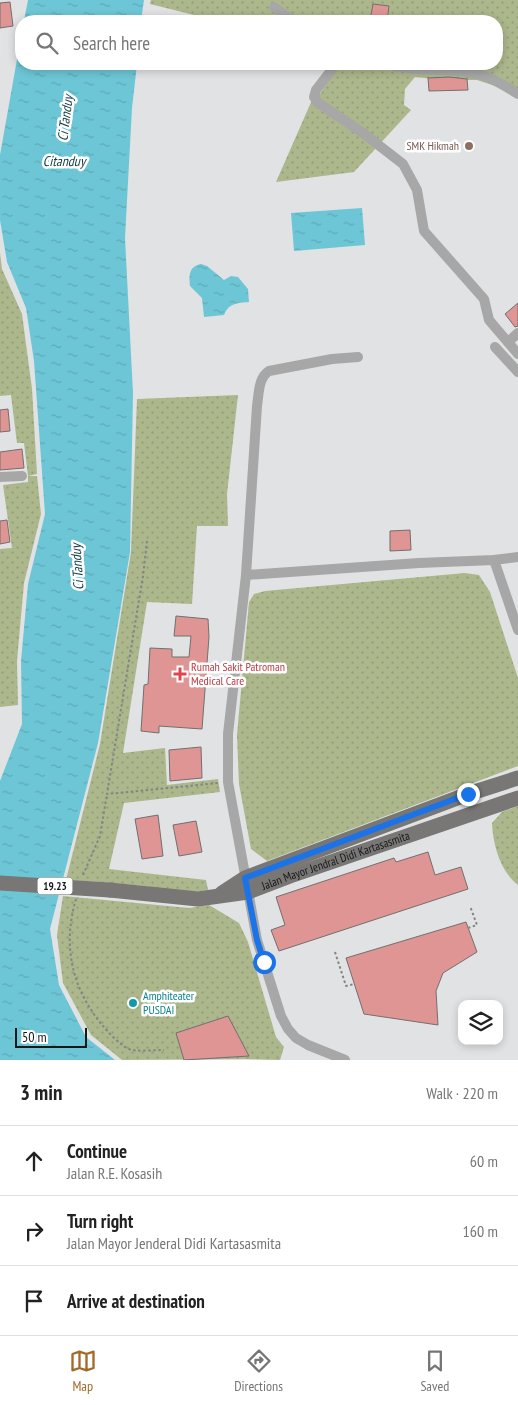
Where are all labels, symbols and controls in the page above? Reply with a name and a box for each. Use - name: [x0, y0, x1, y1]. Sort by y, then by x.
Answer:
- search box: [15, 15, 503, 70]
- icon: search: [33, 29, 61, 57]
- text: Search here: [73, 31, 150, 55]
- water label: Ci Tanduy: [53, 92, 77, 142]
- place label: SMK Hikmah: [406, 138, 459, 153]
- marker: SMK Hikmah: [463, 140, 475, 152]
- water label: Citanduy: [43, 152, 87, 170]
- water label: Ci Tanduy: [66, 542, 88, 591]
- place label: Rumah Sakit Patroman Medical Care: [191, 659, 285, 688]
- marker: Rumah Sakit Patroman Medical Care: [173, 667, 187, 681]
- route end: [457, 783, 480, 806]
- street label: Jalan Mayor Jendral Didi Kartasasmita: [258, 828, 412, 894]
- road number: 19.23: [38, 878, 72, 894]
- route start: [253, 951, 276, 974]
- place label: Amphiteater PUSDAI: [143, 988, 195, 1017]
- marker: Amphiteater PUSDAI: [127, 997, 139, 1009]
- map controls: [458, 1000, 503, 1045]
- button: layers: [458, 1000, 503, 1045]
- scale bar: [15, 1025, 88, 1048]
- text: 50 m: [22, 1028, 47, 1046]
- text: 3 min: [20, 1079, 62, 1106]
- text: Walk · 220 m: [426, 1083, 498, 1103]
- text: Continue: [67, 1139, 127, 1163]
- icon: ahead: [20, 1147, 48, 1175]
- text: 60 m: [470, 1151, 498, 1171]
- text: Jalan R.E. Kosasih: [67, 1163, 162, 1183]
- text: Turn right: [67, 1209, 133, 1233]
- icon: right: [20, 1217, 48, 1245]
- text: 160 m: [463, 1221, 498, 1241]
- text: Jalan Mayor Jenderal Didi Kartasasmita: [67, 1233, 281, 1253]
- icon: arrive: [20, 1287, 48, 1315]
- text: Arrive at destination: [67, 1289, 205, 1313]
- tab: Map: [69, 1347, 97, 1395]
- tab: Directions: [234, 1347, 283, 1395]
- tab: Saved: [420, 1347, 449, 1395]

